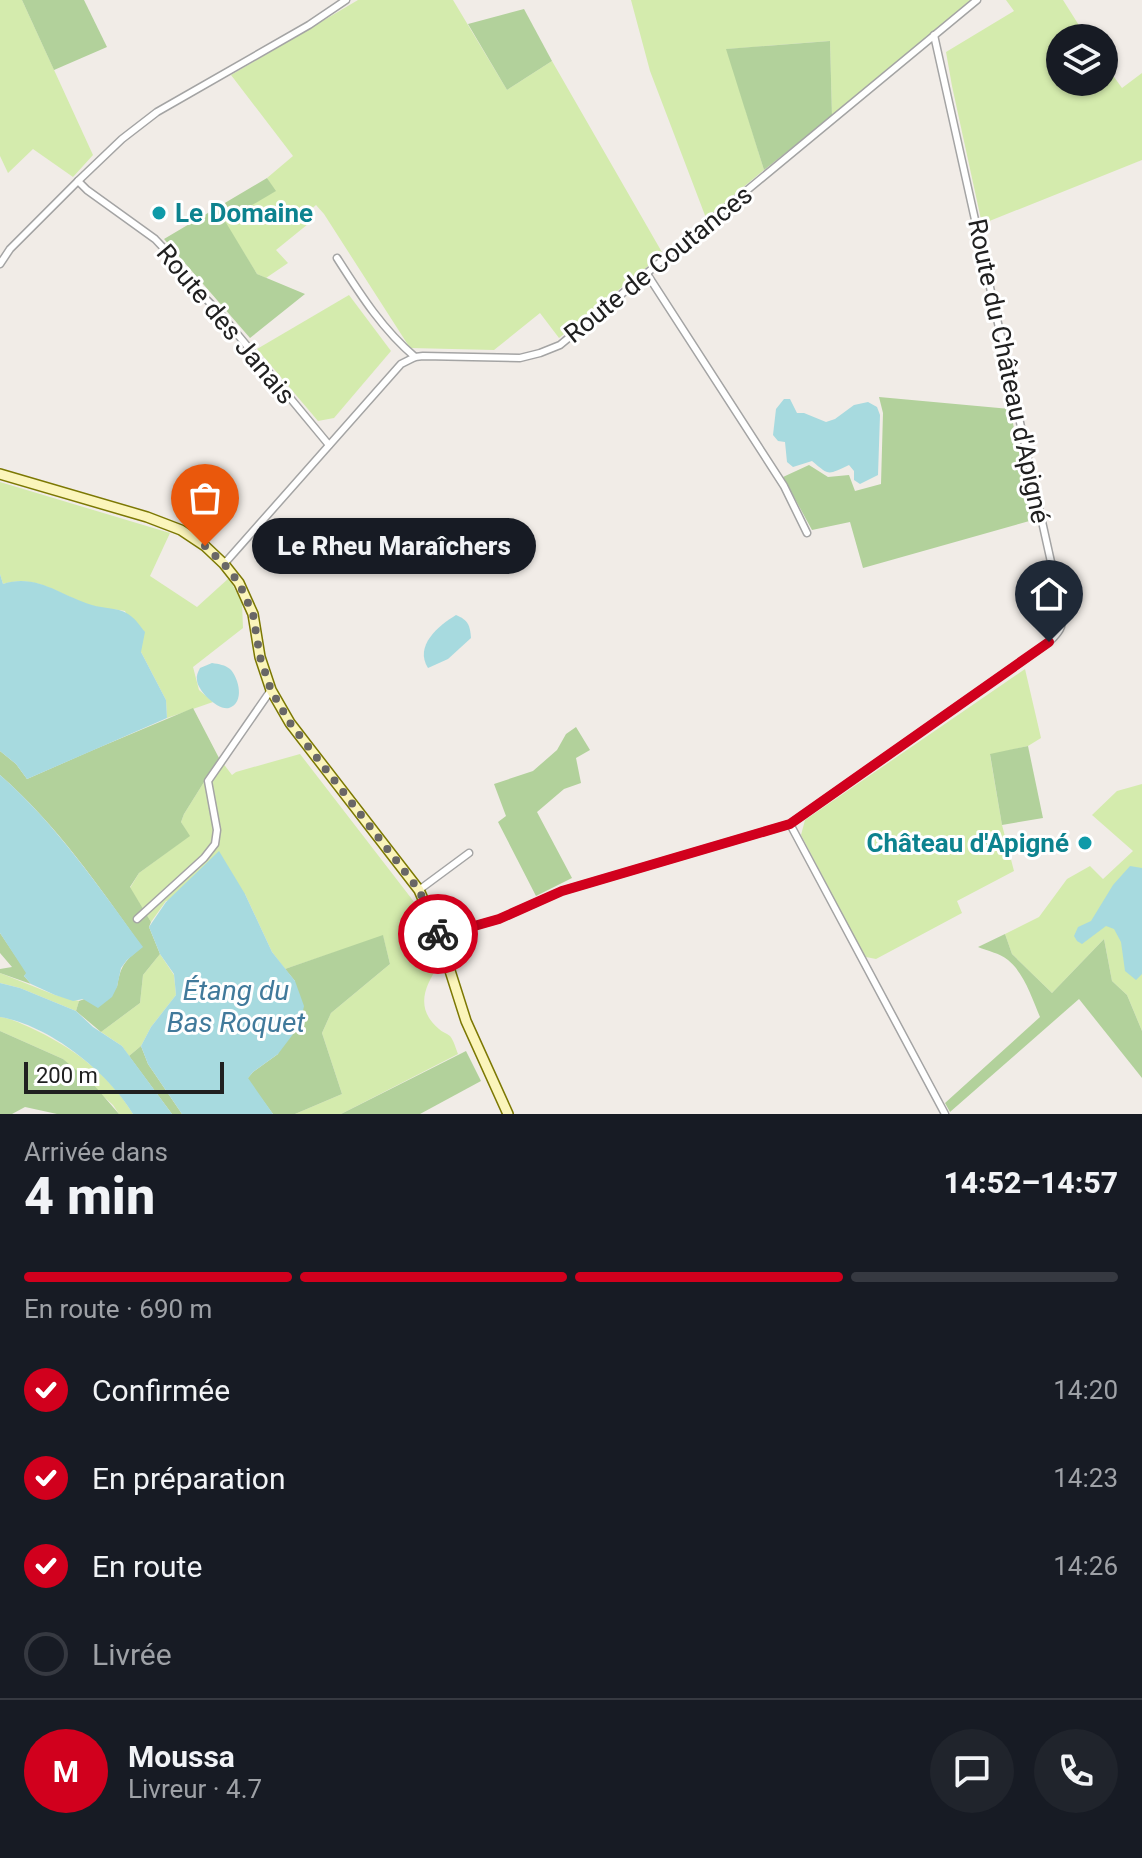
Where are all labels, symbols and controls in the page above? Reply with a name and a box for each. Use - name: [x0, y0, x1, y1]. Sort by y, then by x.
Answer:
- map controls: [1046, 24, 1118, 96]
- button: layers: [1046, 24, 1118, 96]
- street label: Route de Coutances: [558, 179, 758, 349]
- place label: Le Domaine: [175, 198, 313, 228]
- marker: Le Domaine: [150, 204, 168, 222]
- street label: Route du Château d'Apigné: [962, 216, 1056, 526]
- street label: Route des Janais: [151, 238, 301, 410]
- pin: [171, 464, 239, 546]
- icon: bag: [183, 476, 227, 520]
- callout: Le Rheu Maraîchers: [253, 518, 537, 574]
- text: Le Rheu Maraîchers: [277, 531, 511, 561]
- pin: [1015, 560, 1083, 642]
- icon: home: [1027, 572, 1071, 616]
- place label: Château d'Apigné: [866, 828, 1069, 858]
- marker: Château d'Apigné: [1076, 834, 1094, 852]
- courier: [398, 894, 478, 974]
- icon: bike: [416, 912, 460, 956]
- water label: Étang du Bas Roquet: [167, 974, 306, 1039]
- scale bar: [24, 1058, 224, 1094]
- text: 200 m: [36, 1063, 98, 1088]
- text: Arrivée dans: [24, 1137, 168, 1167]
- text: 14:52–14:57: [943, 1165, 1118, 1200]
- text: 4 min: [24, 1166, 155, 1227]
- text: En route · 690 m: [24, 1294, 212, 1324]
- icon: check: [24, 1368, 68, 1412]
- text: Confirmée: [92, 1373, 230, 1408]
- text: 14:20: [1053, 1375, 1118, 1405]
- icon: check: [24, 1456, 68, 1500]
- text: En préparation: [92, 1461, 286, 1496]
- text: 14:23: [1053, 1463, 1118, 1493]
- icon: check: [24, 1544, 68, 1588]
- text: En route: [92, 1549, 202, 1584]
- text: 14:26: [1053, 1551, 1118, 1581]
- text: Livrée: [92, 1637, 172, 1672]
- button: chat: [930, 1729, 1014, 1813]
- button: phone: [1034, 1729, 1118, 1813]
- text: Moussa: [128, 1739, 235, 1774]
- text: M: [53, 1754, 79, 1789]
- text: Livreur · 4.7: [128, 1774, 262, 1804]

